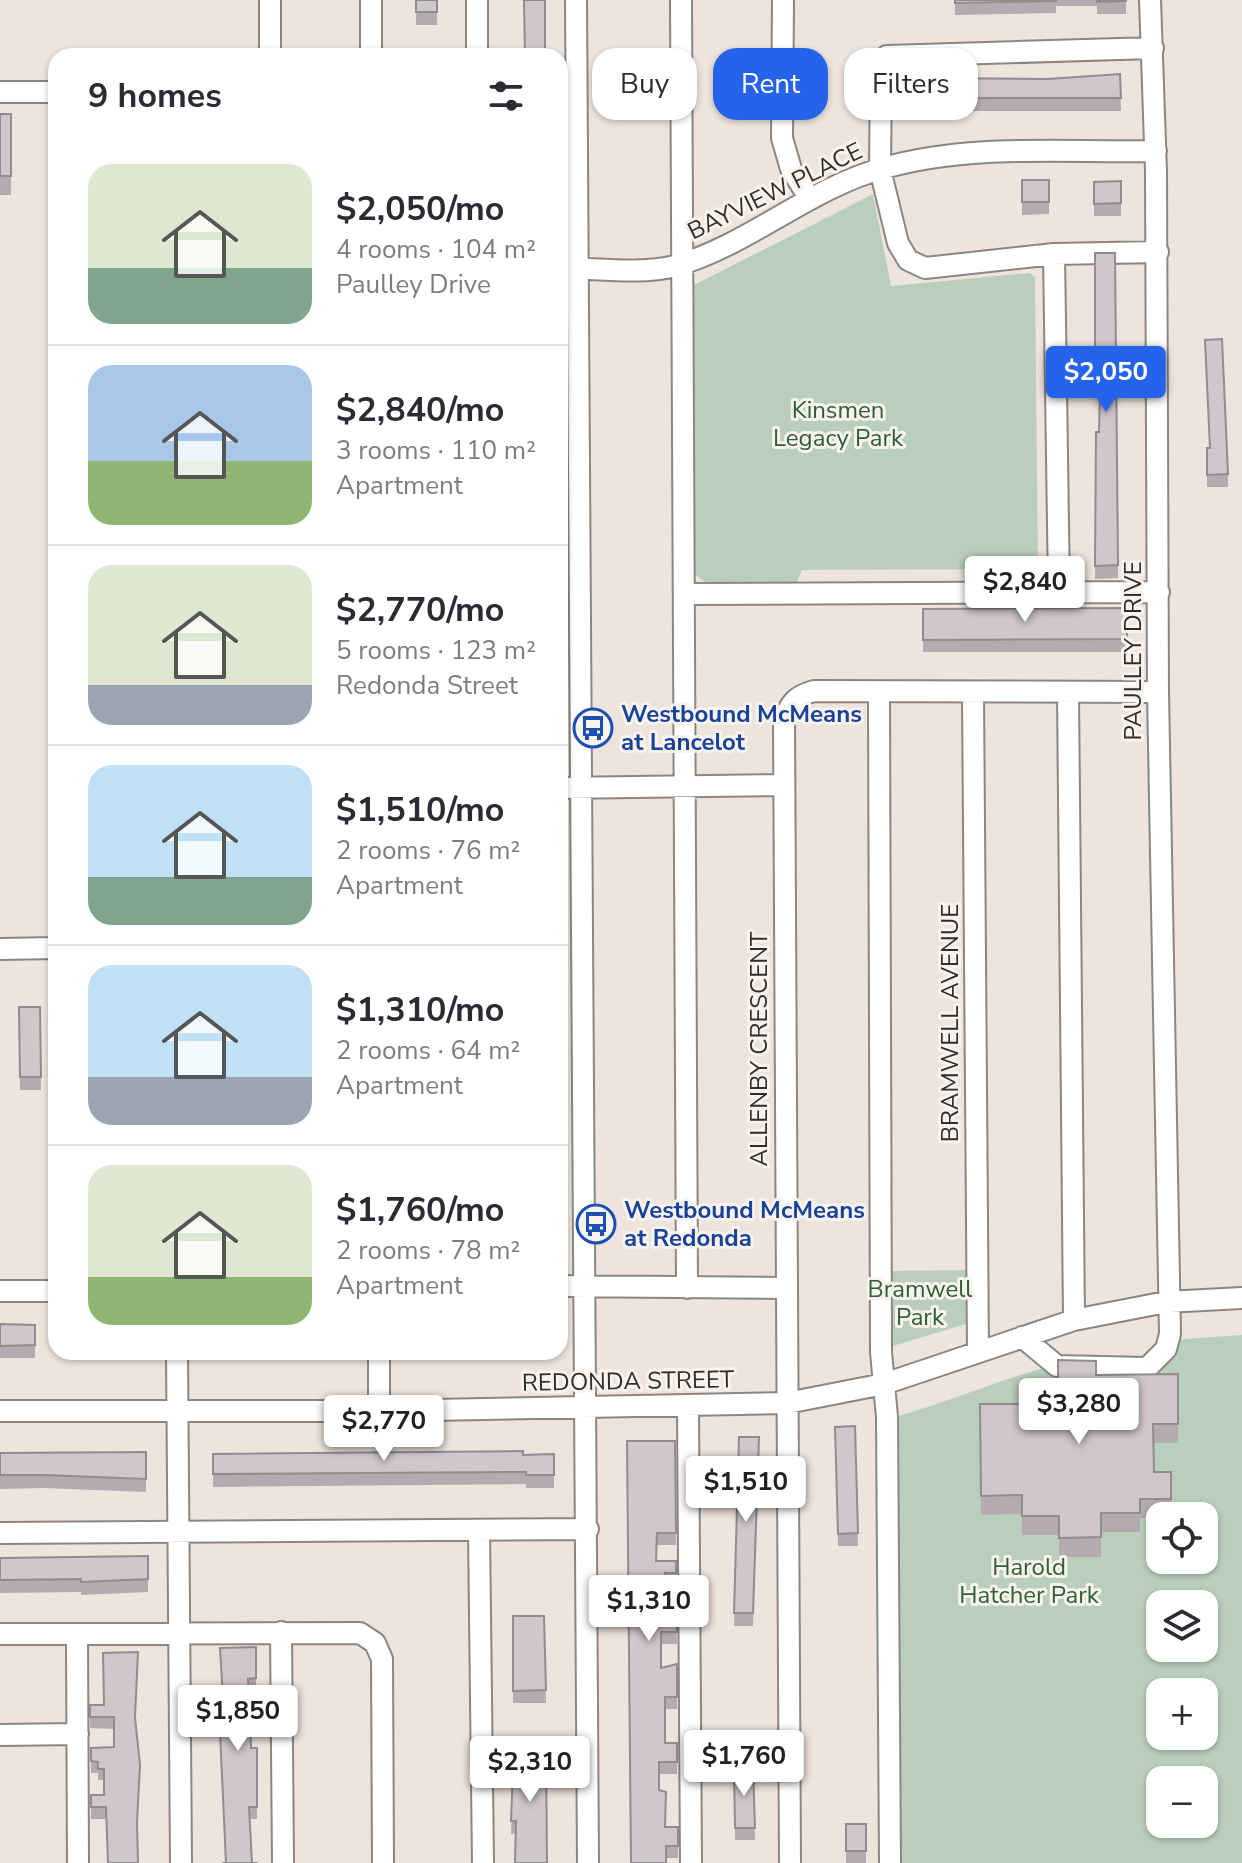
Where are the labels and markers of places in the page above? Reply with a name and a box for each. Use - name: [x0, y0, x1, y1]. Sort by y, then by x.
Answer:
- pin: $2,050: [1041, 346, 1171, 414]
- pin: $2,840: [960, 556, 1090, 624]
- place label: Westbound McMeans at Lancelot: [621, 698, 862, 758]
- bus stop icon: Westbound McMeans at Lancelot: [572, 707, 614, 749]
- place label: Westbound McMeans at Redonda: [624, 1194, 865, 1254]
- bus stop icon: Westbound McMeans at Redonda: [575, 1203, 617, 1245]
- pin: $3,280: [1014, 1378, 1144, 1446]
- pin: $2,770: [319, 1395, 449, 1463]
- pin: $1,510: [681, 1456, 811, 1524]
- pin: $1,310: [584, 1575, 714, 1643]
- pin: $1,850: [173, 1685, 303, 1753]
- pin: $1,760: [679, 1730, 809, 1798]
- pin: $2,310: [465, 1736, 595, 1804]

